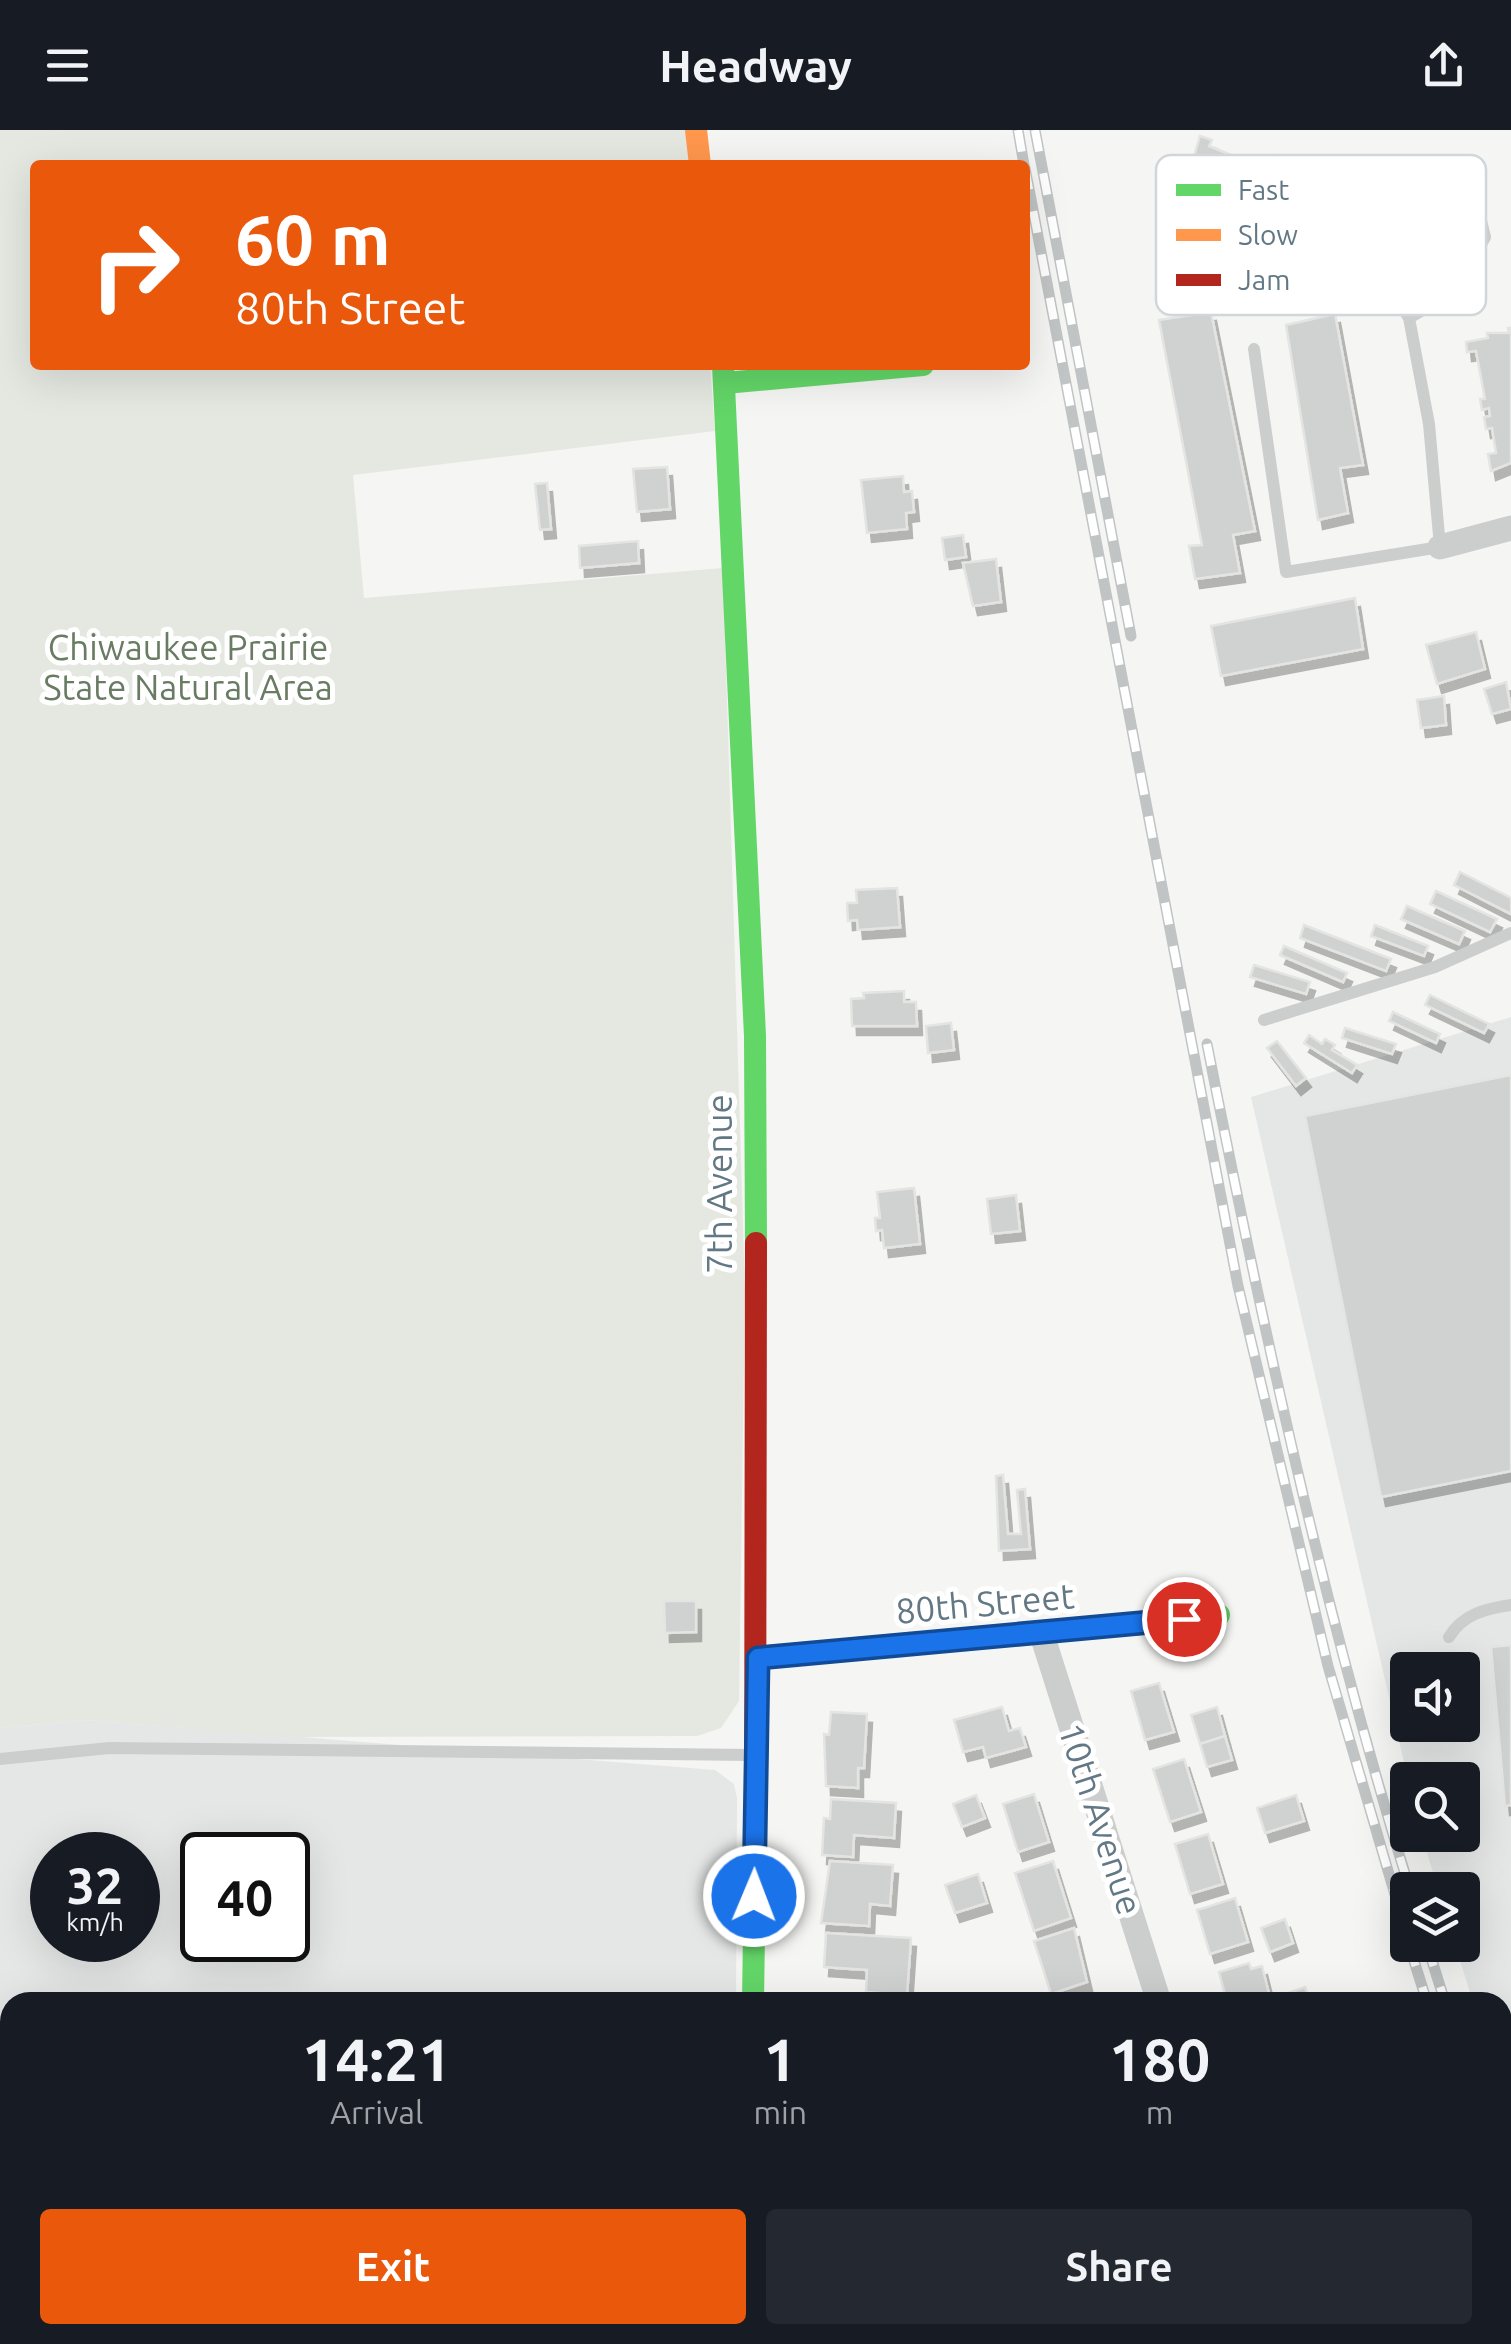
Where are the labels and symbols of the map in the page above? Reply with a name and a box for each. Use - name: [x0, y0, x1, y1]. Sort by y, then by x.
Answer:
- legend: [1156, 155, 1486, 315]
- text: Fast: [1238, 174, 1289, 205]
- text: Slow: [1238, 219, 1298, 250]
- text: Jam: [1238, 264, 1290, 295]
- park label: Chiwaukee Prairie State Natural Area: [43, 627, 333, 707]
- street label: 7th Avenue: [699, 1094, 739, 1274]
- street label: 80th Street: [894, 1575, 1076, 1631]
- pin: [1142, 1577, 1227, 1662]
- street label: 10th Avenue: [1051, 1718, 1151, 1920]
- speed limit sign: 40: [180, 1832, 310, 1962]
- position arrow: [702, 1844, 806, 1948]

